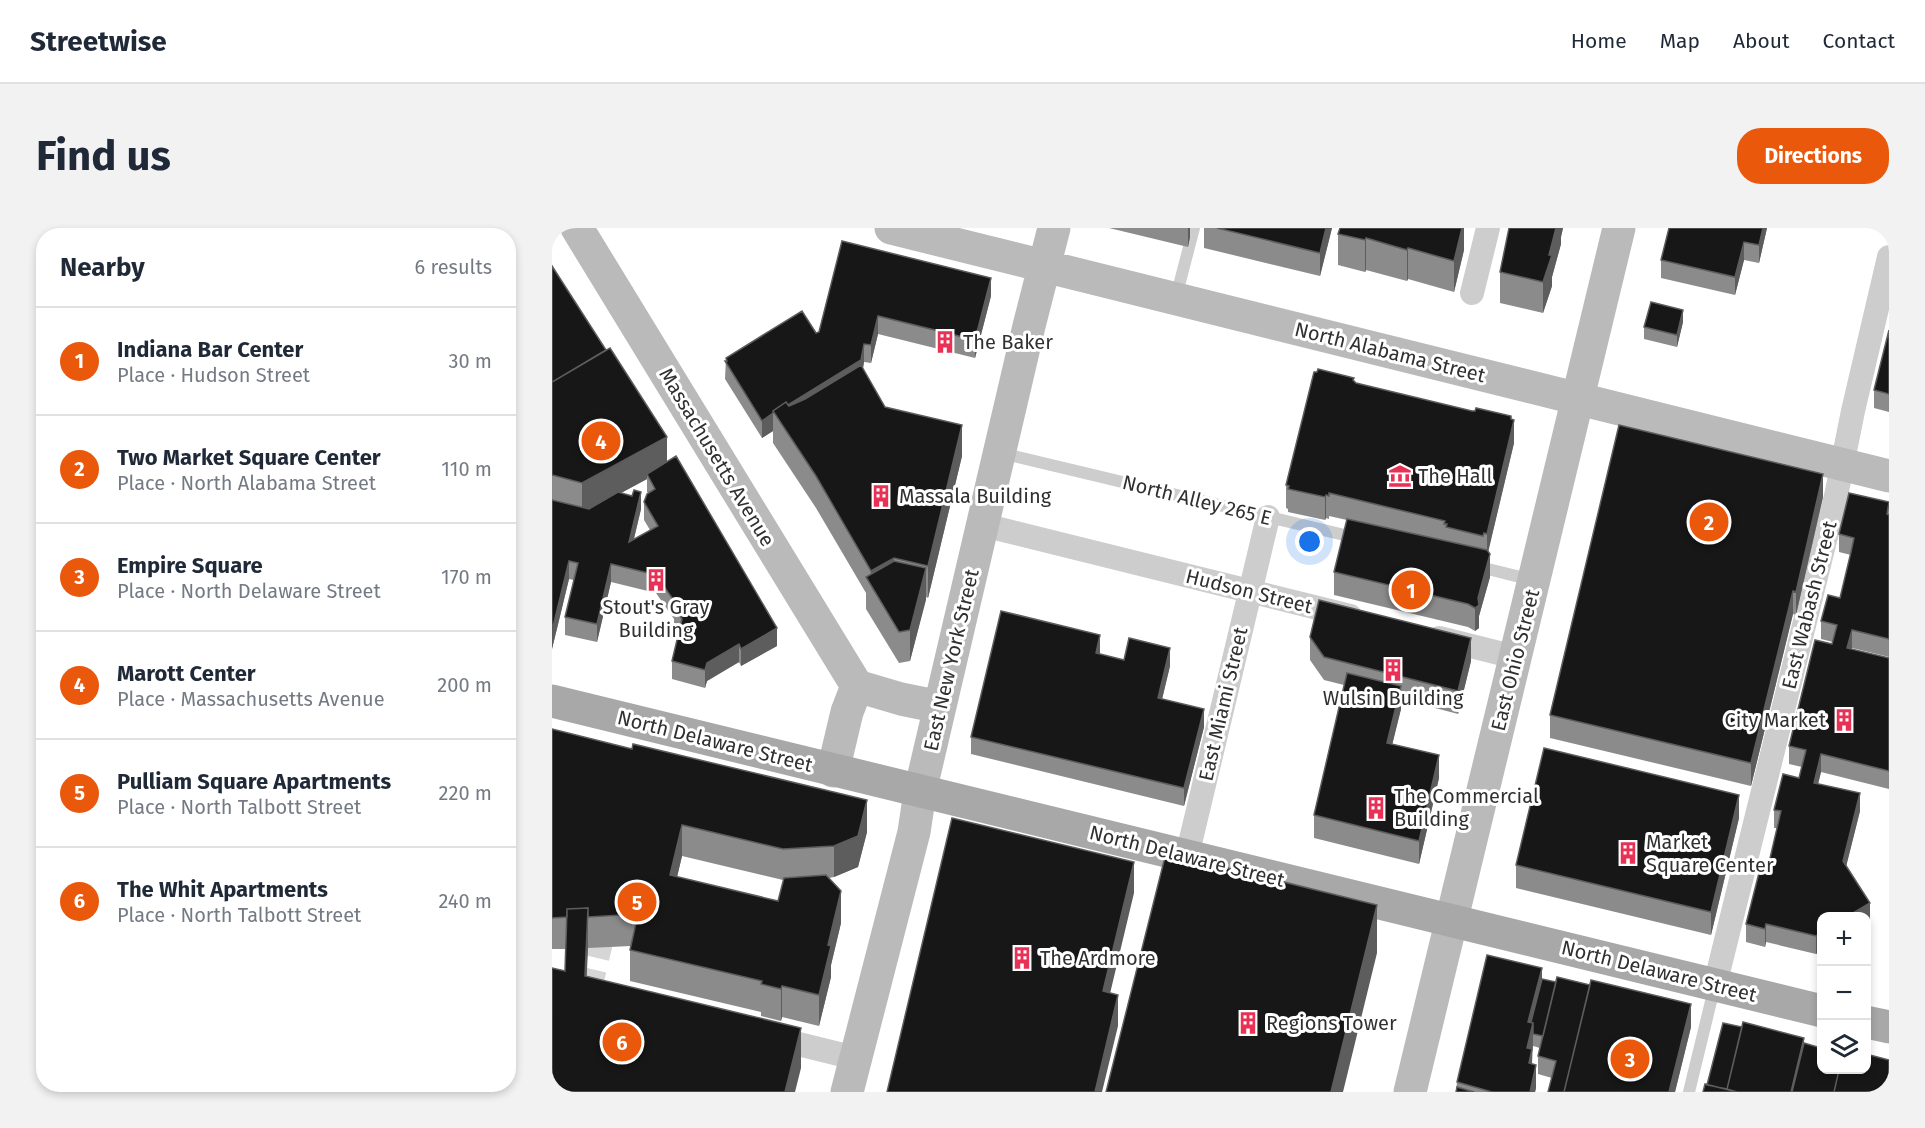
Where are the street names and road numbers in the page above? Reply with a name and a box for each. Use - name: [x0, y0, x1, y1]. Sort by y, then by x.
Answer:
- street label: North Alabama Street: [1292, 317, 1489, 387]
- street label: Massachusetts Avenue: [654, 363, 780, 551]
- street label: North Alley 265 E: [1120, 470, 1274, 530]
- street label: East Wabash Street: [1776, 518, 1842, 692]
- street label: Hudson Street: [1183, 564, 1315, 618]
- street label: East New York Street: [918, 566, 984, 753]
- street label: East Ohio Street: [1486, 586, 1544, 733]
- street label: East Miami Street: [1194, 624, 1253, 783]
- street label: North Delaware Street: [615, 705, 816, 777]
- street label: North Delaware Street: [1087, 820, 1288, 892]
- street label: North Delaware Street: [1559, 935, 1760, 1007]

